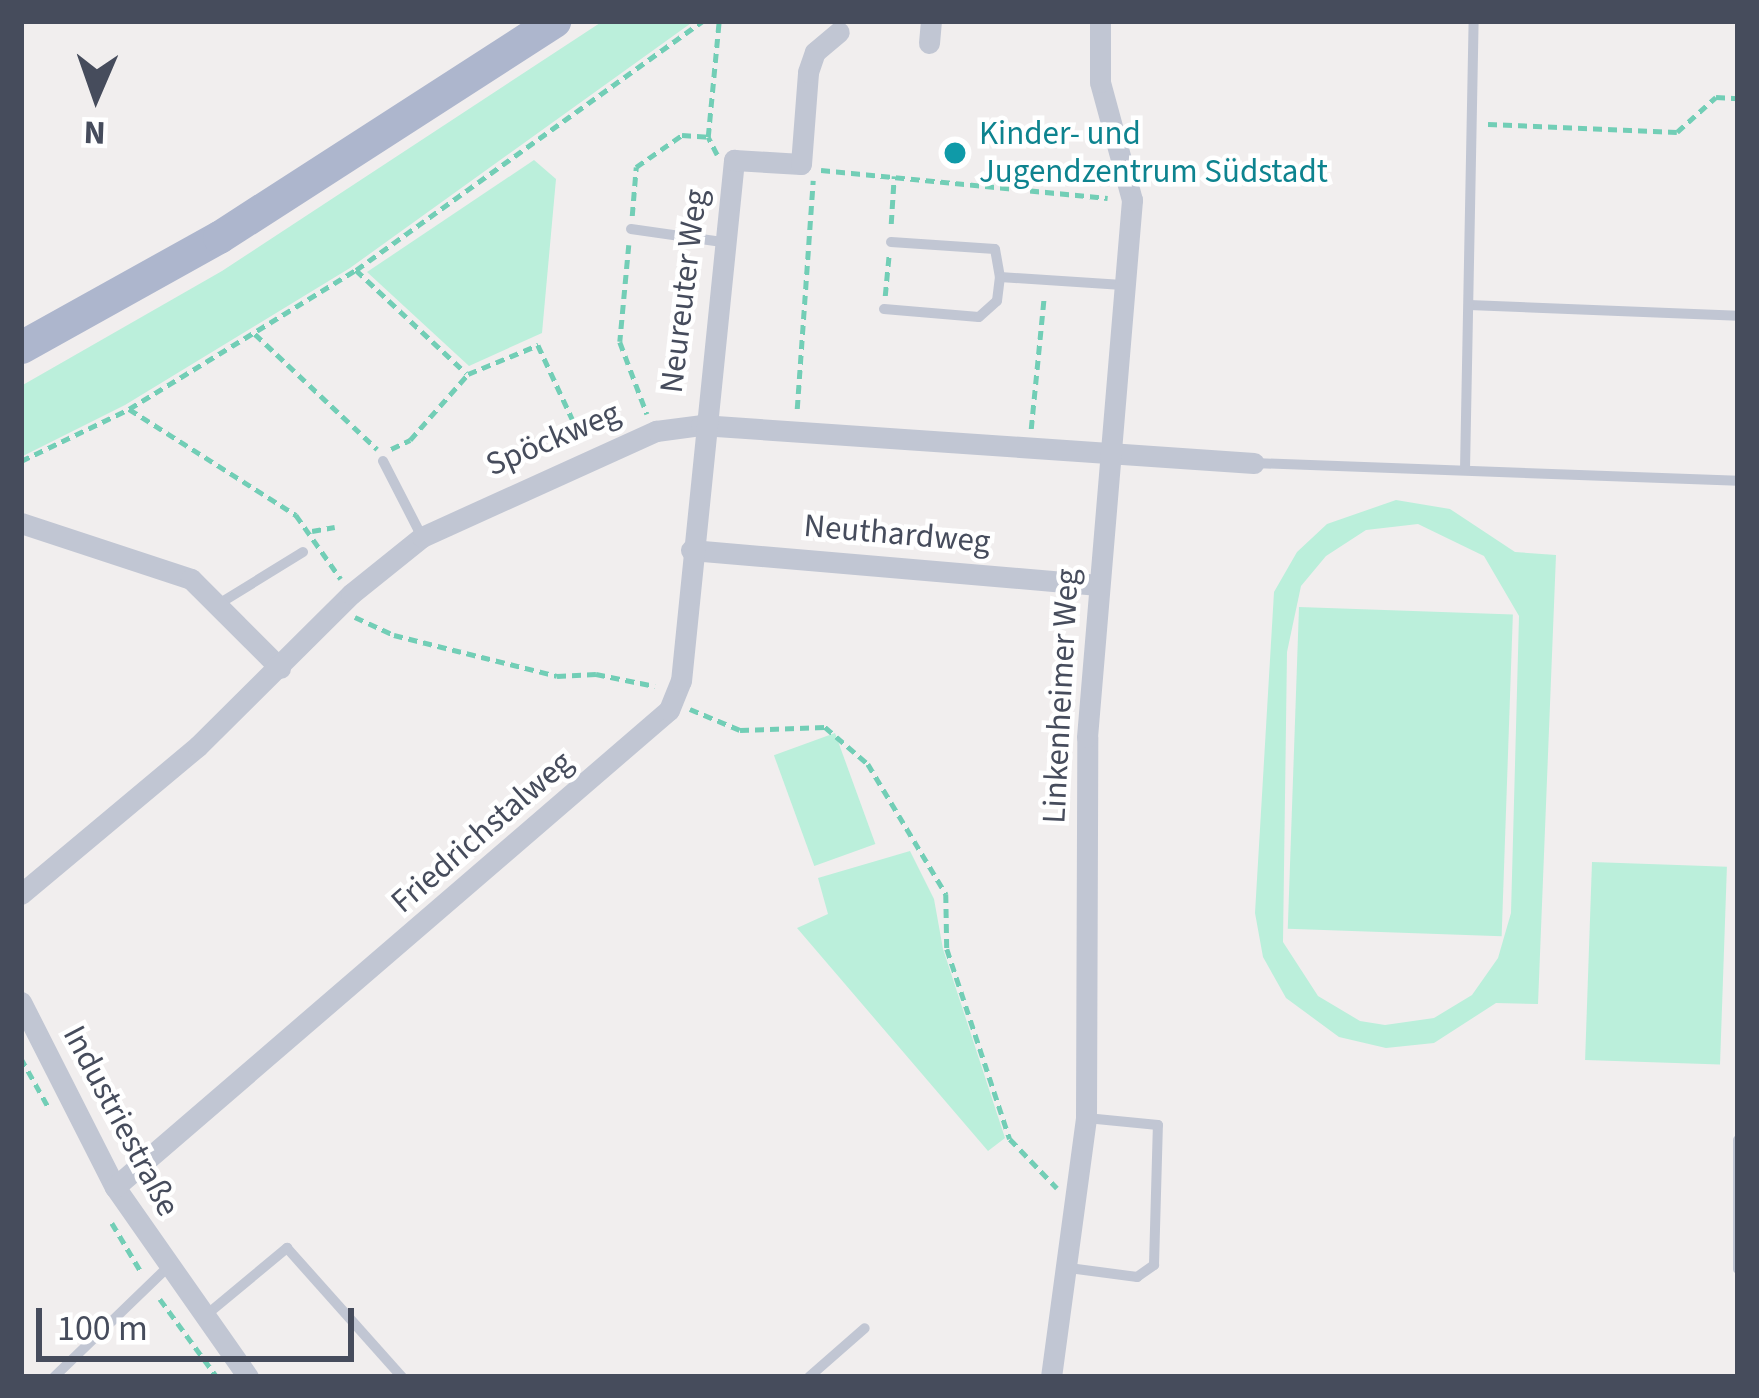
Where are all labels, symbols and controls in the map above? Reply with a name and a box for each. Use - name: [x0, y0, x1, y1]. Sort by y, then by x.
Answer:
- north arrow: [36, 36, 156, 156]
- text: N: [83, 109, 107, 156]
- place label: Kinder- und Jugendzentrum Südstadt: [979, 114, 1328, 192]
- marker: Kinder- und Jugendzentrum Südstadt: [942, 140, 968, 166]
- street label: Neureuter Weg: [652, 187, 716, 395]
- street label: Spöckweg: [480, 393, 626, 485]
- street label: Neuthardweg: [802, 506, 992, 562]
- street label: Linkenheimer Weg: [1035, 568, 1087, 824]
- street label: Friedrichstalweg: [383, 742, 581, 922]
- street label: Industriestraße: [54, 1019, 188, 1223]
- scale bar: [42, 1284, 360, 1358]
- text: 100 m: [57, 1303, 148, 1354]

